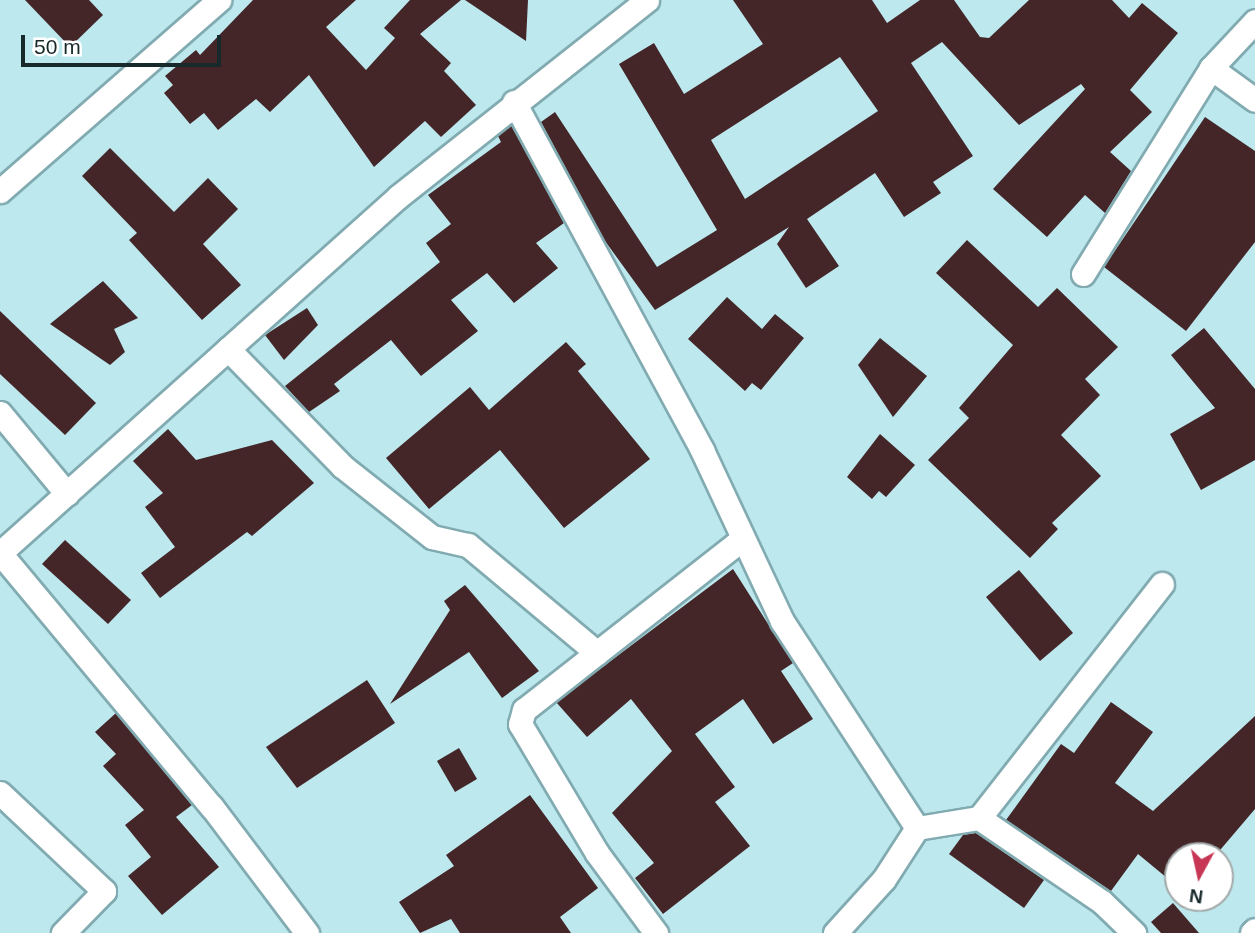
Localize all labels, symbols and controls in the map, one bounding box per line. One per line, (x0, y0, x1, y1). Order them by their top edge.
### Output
scale bar (24, 21, 224, 65)
text: 50 m (34, 35, 81, 58)
north arrow (1164, 842, 1234, 912)
text: N (1188, 885, 1205, 908)

